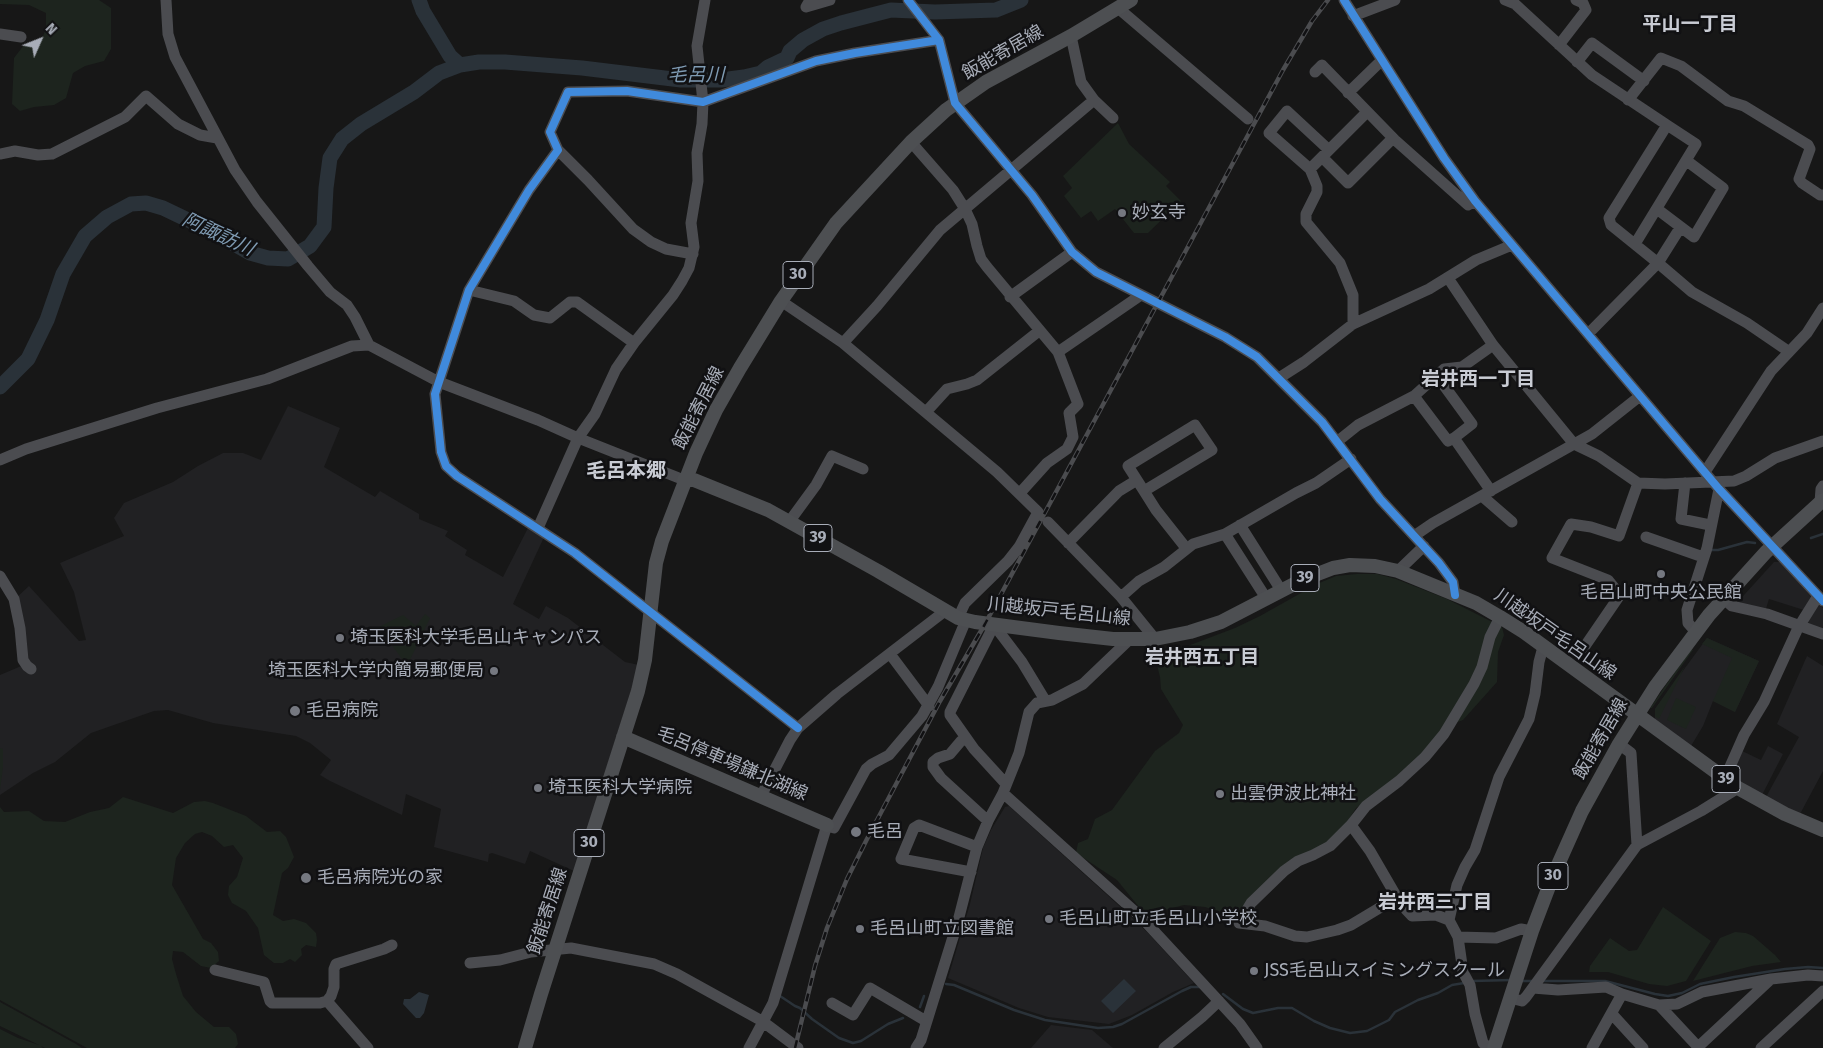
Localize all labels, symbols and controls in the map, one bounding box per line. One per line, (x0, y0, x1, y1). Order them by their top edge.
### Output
district label: 平山一丁目 (1643, 14, 1737, 36)
north arrow (15, 15, 65, 65)
text: N (42, 20, 60, 38)
street label: 飯能寄居線 (959, 21, 1047, 85)
water label: 毛呂川 (668, 65, 724, 87)
place label: 妙玄寺 (1132, 202, 1186, 224)
marker: 妙玄寺 (1116, 207, 1128, 219)
water label: 阿諏訪川 (179, 209, 257, 261)
road number: 30 (783, 262, 813, 288)
street label: 飯能寄居線 (669, 363, 729, 453)
district label: 岩井西一丁目 (1421, 369, 1535, 391)
district label: 毛呂本郷 (586, 459, 666, 483)
road number: 39 (804, 524, 832, 552)
road number: 39 (1291, 564, 1319, 592)
marker: 毛呂山町中央公民館 (1655, 568, 1667, 580)
place label: 毛呂山町中央公民館 (1580, 582, 1742, 604)
street label: 川越坂戸毛呂山線 (1490, 585, 1620, 685)
street label: 川越坂戸毛呂山線 (986, 594, 1132, 630)
place label: 埼玉医科大学毛呂山キャンパス (350, 627, 602, 649)
marker: 埼玉医科大学毛呂山キャンパス (334, 632, 346, 644)
district label: 岩井西五丁目 (1145, 647, 1259, 669)
place label: 埼玉医科大学内簡易郵便局 (268, 660, 484, 682)
marker: 埼玉医科大学内簡易郵便局 (488, 665, 500, 677)
street label: 飯能寄居線 (1569, 695, 1633, 783)
place label: 毛呂病院 (306, 700, 378, 722)
marker: 毛呂病院 (288, 704, 302, 718)
street label: 毛呂停車場鎌北湖線 (653, 722, 811, 806)
road number: 39 (1712, 766, 1740, 792)
place label: 埼玉医科大学病院 (548, 777, 692, 799)
marker: 埼玉医科大学病院 (532, 782, 544, 794)
place label: 出雲伊波比神社 (1230, 783, 1356, 805)
marker: 出雲伊波比神社 (1214, 788, 1226, 800)
place label: 毛呂 (867, 821, 903, 843)
marker: 毛呂 (849, 825, 863, 839)
road number: 30 (574, 830, 604, 856)
road number: 30 (1538, 862, 1568, 889)
street label: 飯能寄居線 (524, 865, 572, 957)
place label: 毛呂病院光の家 (317, 867, 443, 889)
marker: 毛呂病院光の家 (299, 871, 313, 885)
district label: 岩井西三丁目 (1378, 892, 1492, 914)
place label: 毛呂山町立毛呂山小学校 (1059, 908, 1257, 930)
marker: 毛呂山町立毛呂山小学校 (1043, 913, 1055, 925)
place label: 毛呂山町立図書館 (870, 918, 1014, 940)
marker: 毛呂山町立図書館 (854, 923, 866, 935)
place label: JSS毛呂山スイミングスクール (1264, 960, 1505, 982)
marker: JSS毛呂山スイミングスクール (1248, 965, 1260, 977)

